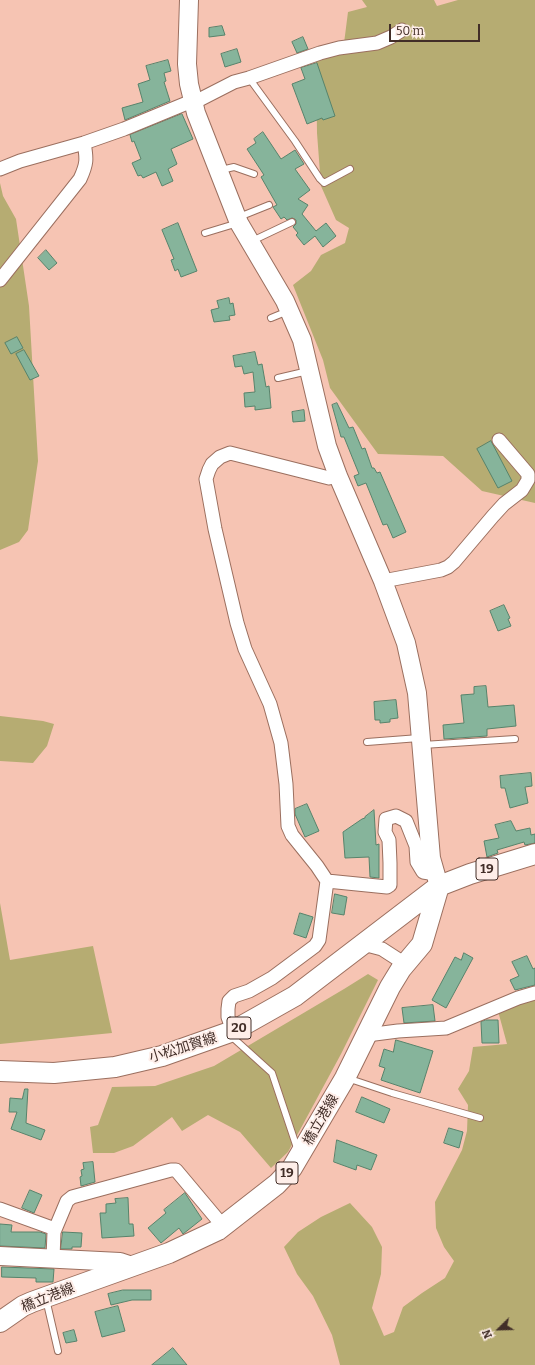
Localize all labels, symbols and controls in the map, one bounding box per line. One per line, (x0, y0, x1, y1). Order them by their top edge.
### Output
scale bar (391, 16, 482, 42)
text: 50 m (396, 24, 424, 38)
road number: 19 (476, 858, 498, 880)
road number: 20 (227, 1017, 251, 1039)
street label: 小松加賀線 (147, 1030, 219, 1066)
street label: 橋立港線 (300, 1092, 342, 1148)
road number: 19 (276, 1162, 298, 1184)
street label: 橋立港線 (19, 1280, 77, 1316)
north arrow (479, 1309, 519, 1349)
text: N (480, 1327, 495, 1340)

